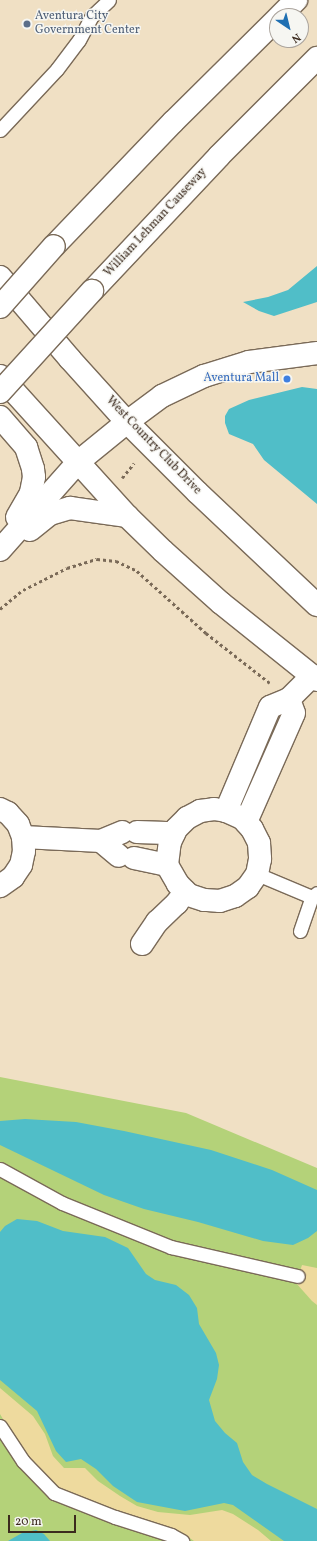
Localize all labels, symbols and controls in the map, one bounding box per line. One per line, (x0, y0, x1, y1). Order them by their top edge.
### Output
north arrow (269, 8, 309, 48)
place label: Aventura City Government Center (35, 10, 140, 38)
marker: Aventura City Government Center (22, 19, 32, 29)
text: N (288, 29, 303, 46)
street label: William Lehman Causeway (102, 166, 210, 280)
place label: Aventura Mall (203, 372, 279, 386)
marker: Aventura Mall (282, 374, 292, 384)
street label: West Country Club Drive (102, 394, 204, 498)
scale bar (10, 1507, 78, 1533)
text: 20 m (15, 1514, 42, 1530)

